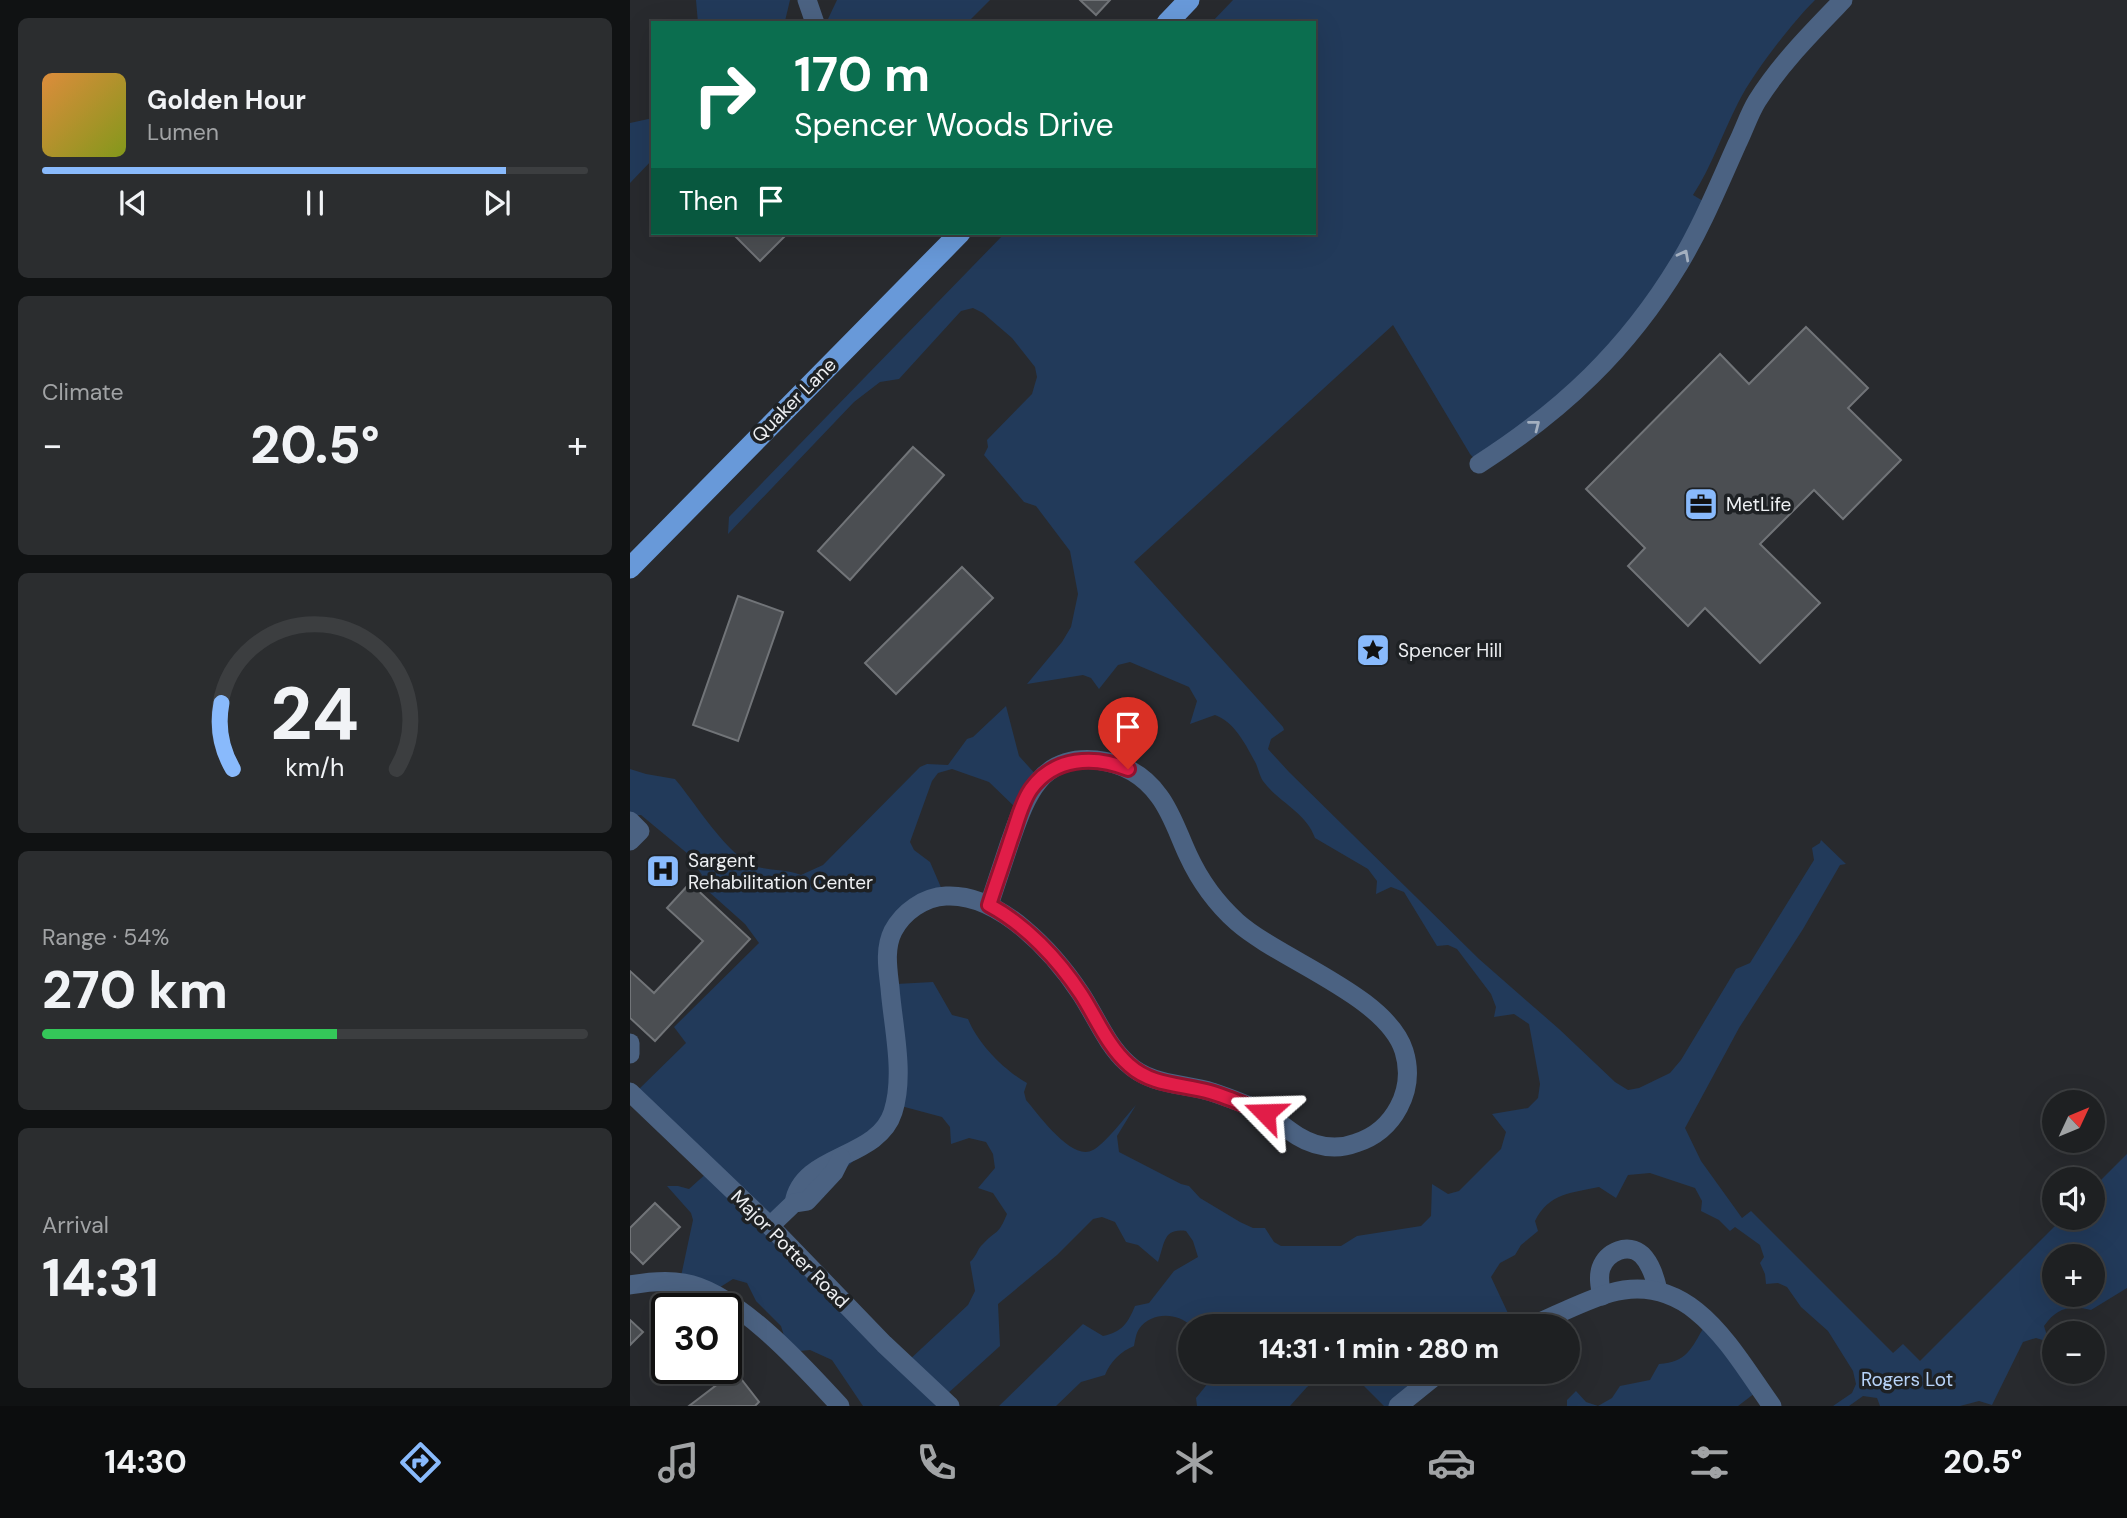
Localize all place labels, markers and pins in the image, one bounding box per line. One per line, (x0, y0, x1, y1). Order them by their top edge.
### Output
office icon: MetLife (1682, 485, 1720, 523)
place label: MetLife (1726, 492, 1791, 517)
place icon: Spencer Hill (1354, 631, 1392, 669)
place label: Spencer Hill (1398, 638, 1502, 663)
pin (1098, 697, 1158, 769)
place label: Sargent Rehabilitation Center (688, 848, 873, 895)
hospital icon: Sargent Rehabilitation Center (644, 852, 682, 890)

